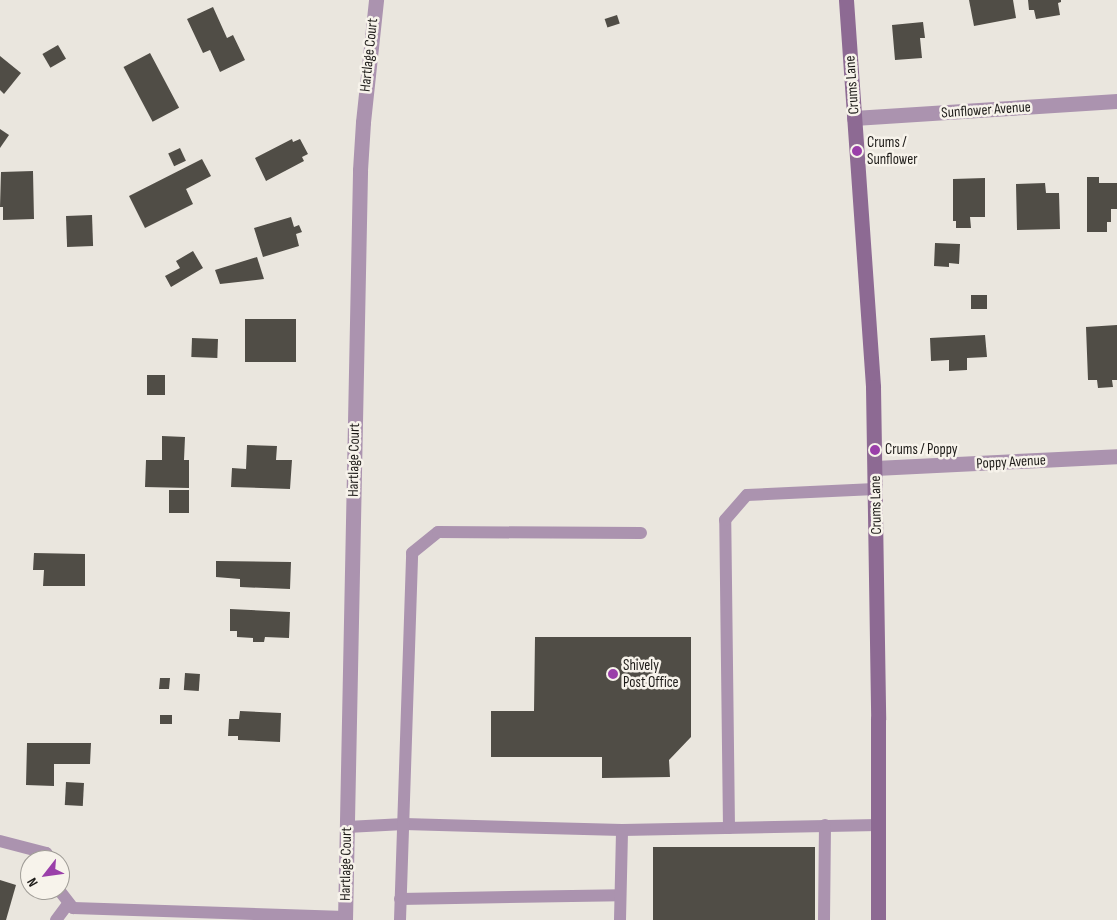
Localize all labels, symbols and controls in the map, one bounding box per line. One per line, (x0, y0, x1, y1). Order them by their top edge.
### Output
street label: Hartlage Court (356, 17, 382, 93)
street label: Crums Lane (841, 55, 863, 115)
street label: Sunflower Avenue (941, 98, 1031, 122)
place label: Crums / Sunflower (867, 133, 918, 168)
marker: Crums / Sunflower (851, 145, 863, 157)
street label: Hartlage Court (344, 423, 364, 497)
place label: Crums / Poppy (885, 441, 958, 459)
marker: Crums / Poppy (869, 444, 881, 456)
street label: Poppy Avenue (976, 451, 1046, 473)
street label: Crums Lane (866, 475, 886, 535)
place label: Shively Post Office (623, 656, 679, 691)
marker: Shively Post Office (607, 668, 619, 680)
street label: Hartlage Court (336, 827, 356, 901)
north arrow (20, 850, 70, 900)
text: N (23, 875, 42, 890)

